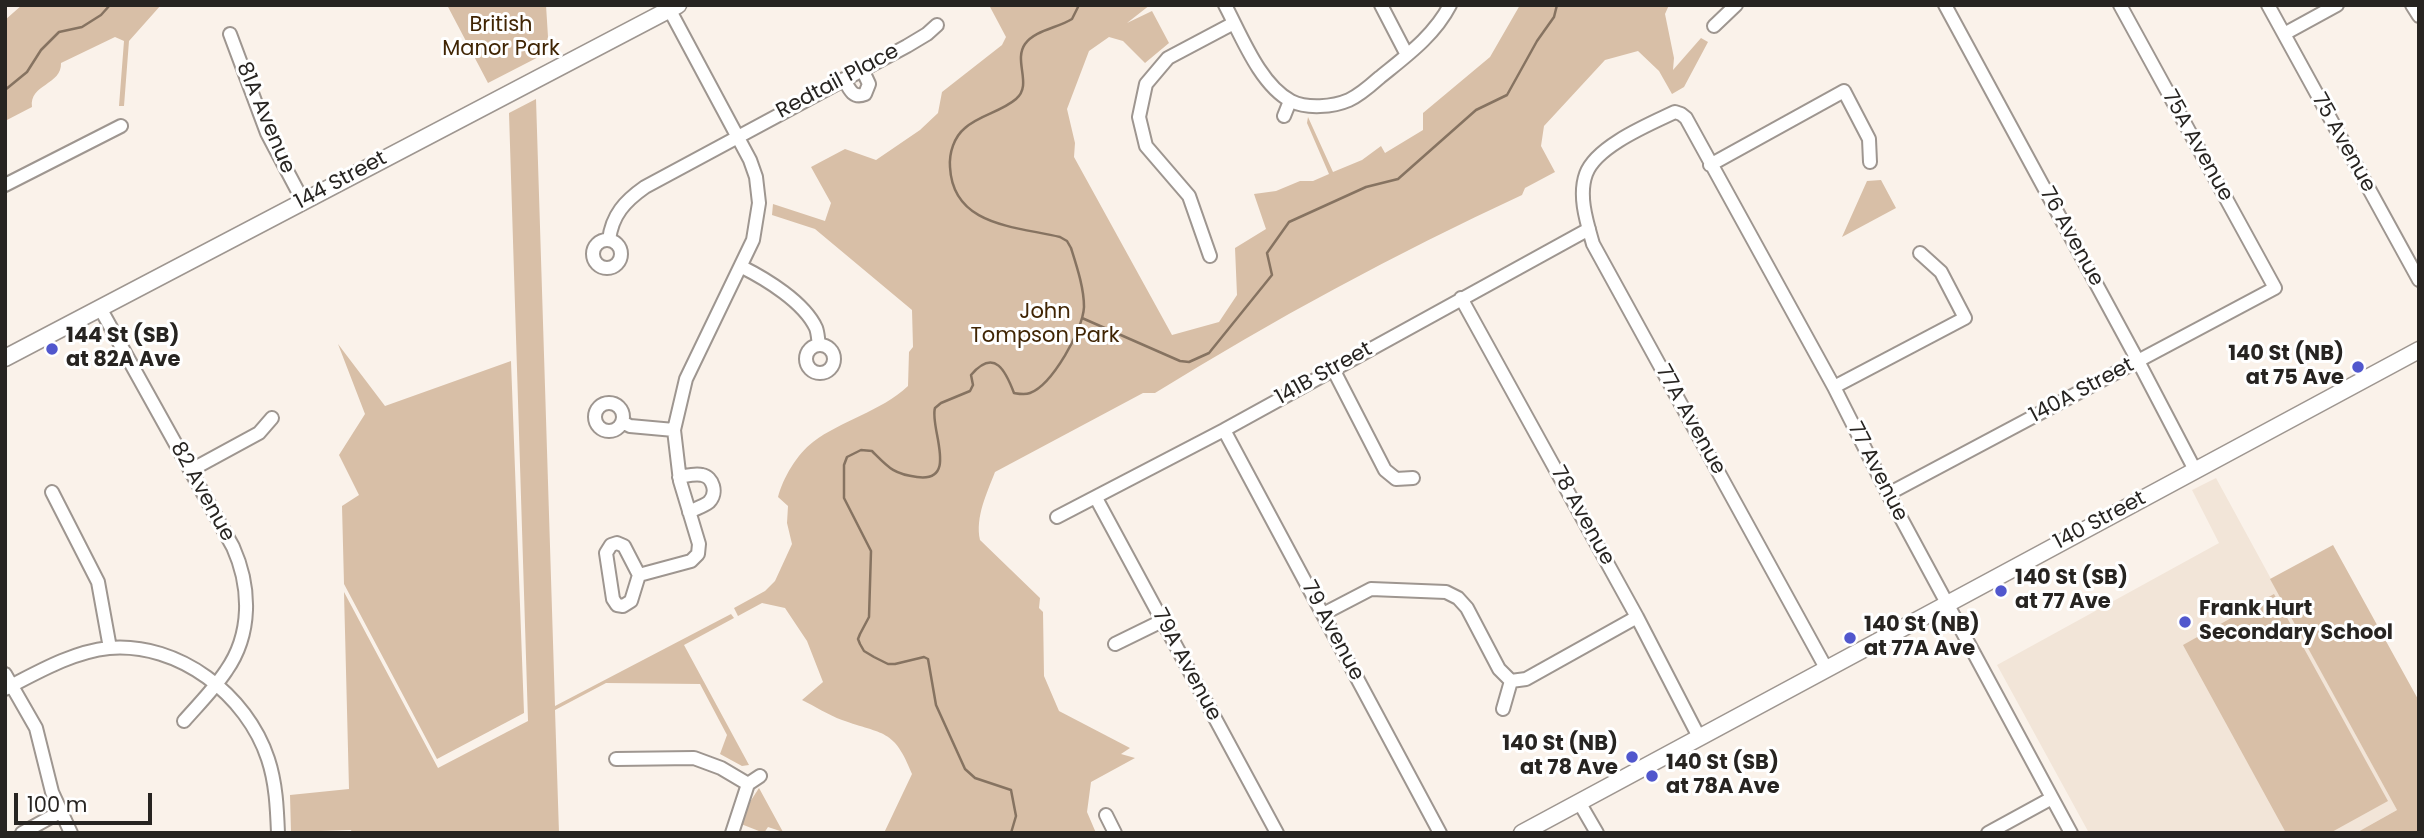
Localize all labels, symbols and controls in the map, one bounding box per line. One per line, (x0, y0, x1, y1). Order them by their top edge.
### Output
park label: British Manor Park (442, 13, 560, 63)
street label: Redtail Place (772, 39, 904, 125)
street label: 81A Avenue (230, 58, 300, 178)
street label: 75A Avenue (2156, 86, 2238, 206)
street label: 75 Avenue (2306, 89, 2380, 197)
street label: 144 Street (291, 146, 391, 216)
street label: 76 Avenue (2033, 183, 2109, 291)
park label: John Tompson Park (970, 300, 1120, 350)
place label: 144 St (SB) at 82A Ave (66, 324, 180, 374)
street label: 141B Street (1271, 337, 1377, 411)
marker: 144 St (SB) at 82A Ave (44, 341, 60, 357)
place label: 140 St (NB) at 75 Ave (2228, 342, 2344, 392)
street label: 140A Street (2026, 353, 2138, 429)
marker: 140 St (NB) at 75 Ave (2350, 359, 2366, 375)
street label: 77A Avenue (1650, 361, 1730, 479)
street label: 77 Avenue (1841, 418, 1913, 526)
street label: 82 Avenue (164, 438, 240, 546)
street label: 78 Avenue (1545, 462, 1619, 570)
street label: 140 Street (2050, 486, 2150, 556)
place label: 140 St (SB) at 77 Ave (2015, 566, 2128, 616)
street label: 79 Avenue (1295, 577, 1369, 685)
marker: 140 St (SB) at 77 Ave (1993, 583, 2009, 599)
place label: Frank Hurt Secondary School (2199, 597, 2393, 647)
street label: 79A Avenue (1146, 605, 1226, 725)
place label: 140 St (NB) at 77A Ave (1864, 613, 1980, 663)
marker: Frank Hurt Secondary School (2177, 614, 2193, 630)
marker: 140 St (NB) at 77A Ave (1842, 630, 1858, 646)
place label: 140 St (NB) at 78 Ave (1502, 732, 1618, 782)
marker: 140 St (NB) at 78 Ave (1624, 749, 1640, 765)
place label: 140 St (SB) at 78A Ave (1666, 751, 1780, 801)
marker: 140 St (SB) at 78A Ave (1644, 768, 1660, 784)
scale bar (18, 778, 156, 822)
text: 100 m (27, 790, 87, 819)

